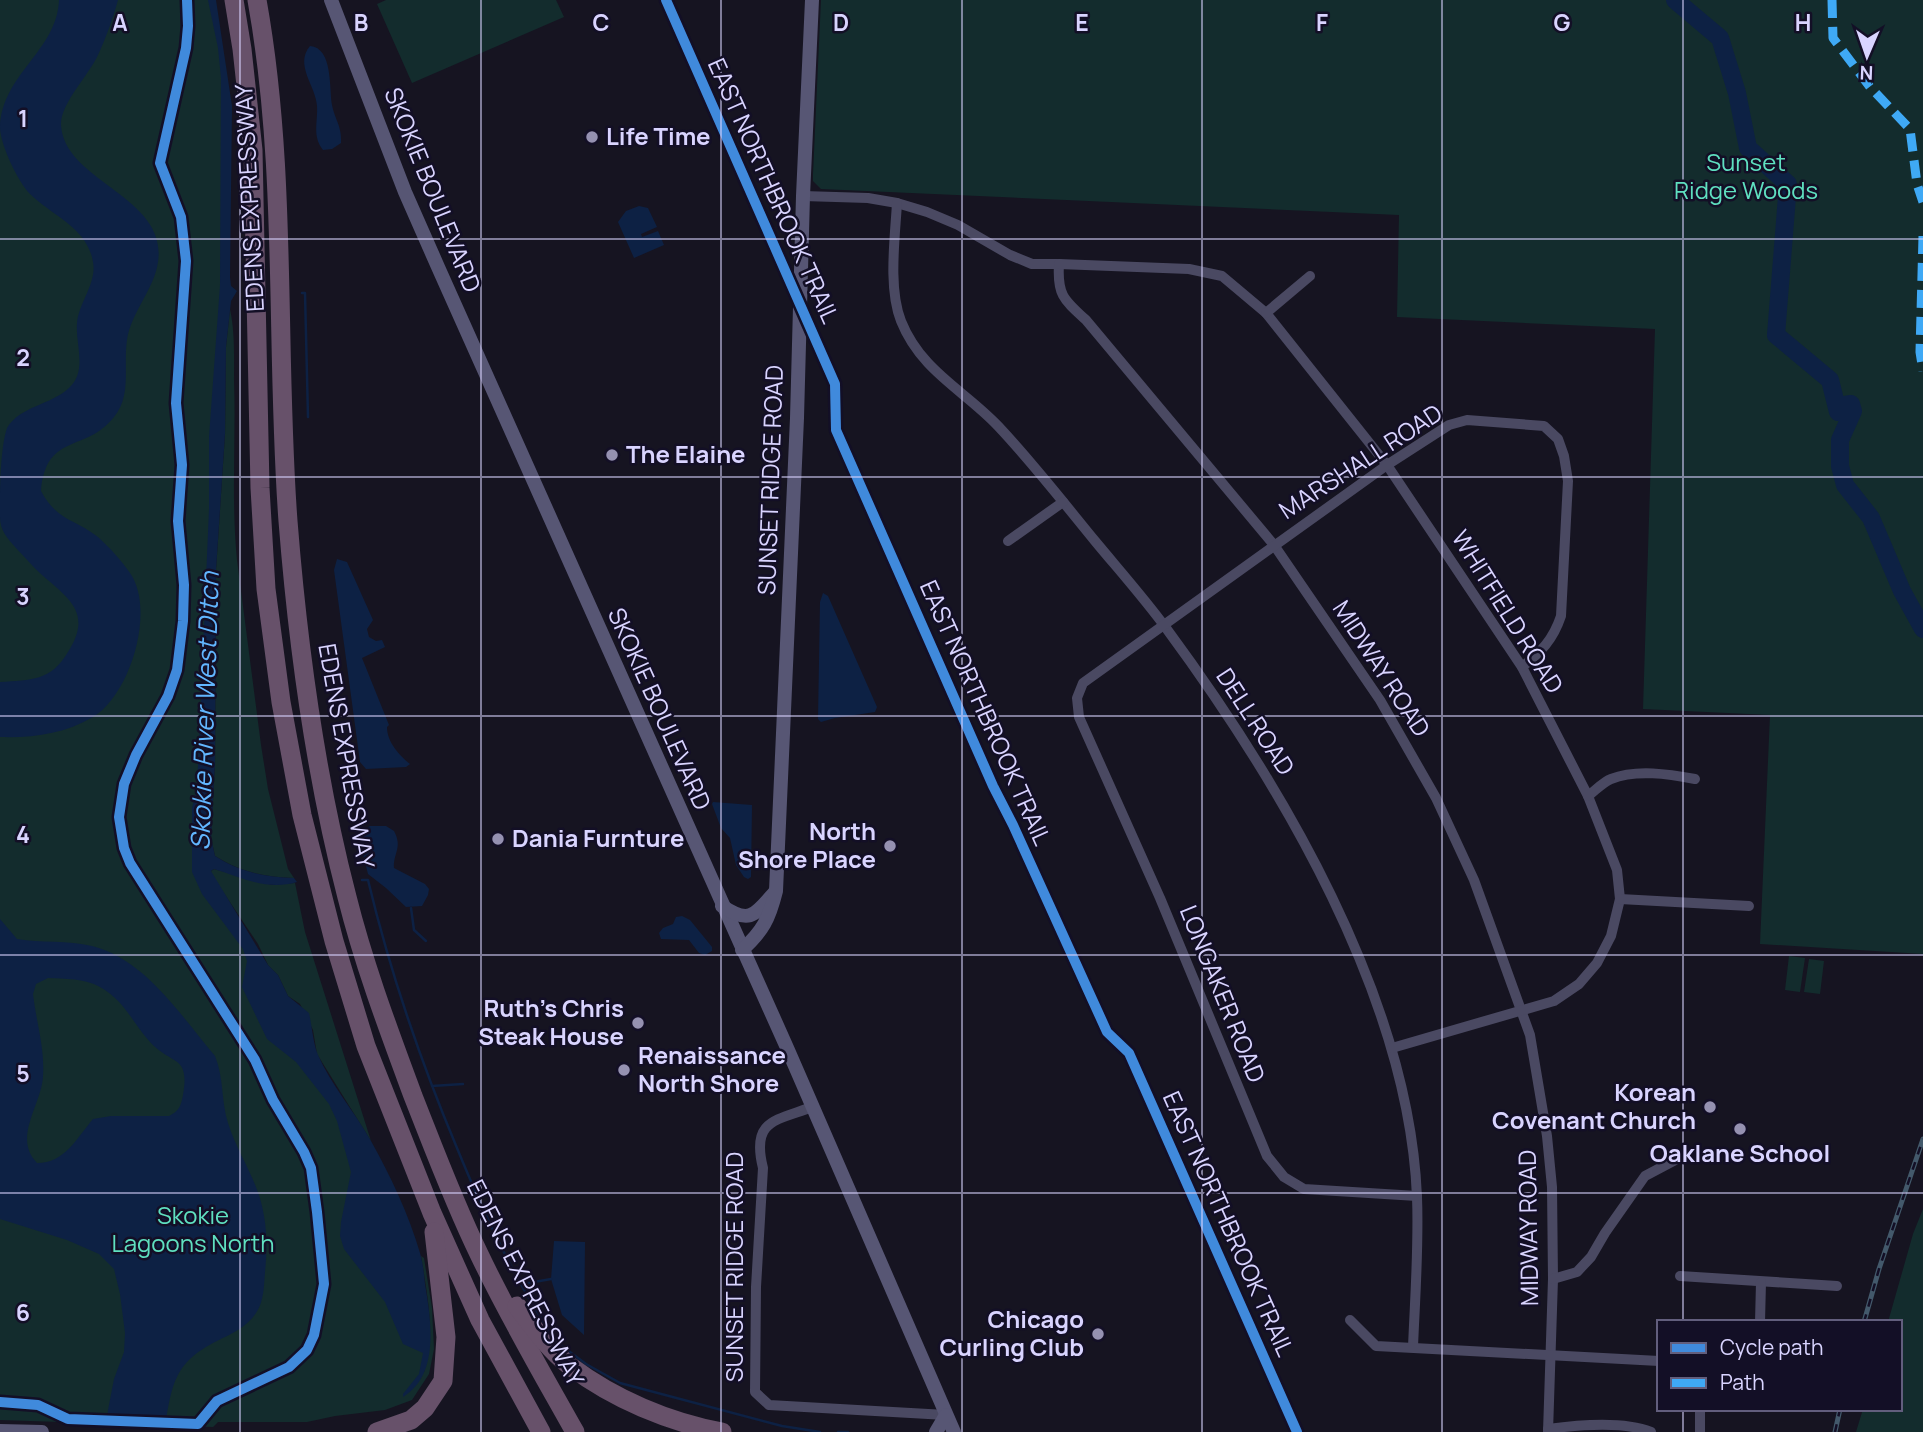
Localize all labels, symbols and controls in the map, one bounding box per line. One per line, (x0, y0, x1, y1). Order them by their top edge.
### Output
text: A (112, 6, 128, 38)
text: B (354, 6, 368, 38)
text: C (593, 6, 610, 38)
text: D (833, 6, 849, 38)
text: E (1075, 6, 1089, 38)
text: F (1316, 6, 1328, 38)
text: G (1554, 6, 1571, 38)
text: H (1795, 6, 1811, 38)
north arrow (1832, 21, 1902, 91)
street label: EAST NORTHBROOK TRAIL (701, 53, 848, 328)
text: N (1859, 60, 1874, 86)
street label: SKOKIE BOULEVARD (377, 82, 490, 297)
street label: EDENS EXPRESSWAY (226, 83, 271, 313)
text: 1 (18, 102, 28, 134)
place label: Life Time (606, 119, 711, 152)
marker: Life Time (584, 129, 600, 145)
park label: Sunset Ridge Woods (1674, 145, 1818, 206)
text: 2 (16, 341, 30, 373)
street label: SUNSET RIDGE ROAD (749, 364, 790, 596)
street label: MARSHALL ROAD (1272, 396, 1448, 526)
place label: The Elaine (626, 437, 745, 470)
marker: The Elaine (604, 447, 620, 463)
street label: WHITFIELD ROAD (1445, 523, 1572, 699)
water label: Skokie River West Ditch (181, 569, 227, 851)
street label: EAST NORTHBROOK TRAIL (913, 575, 1060, 850)
text: 3 (16, 580, 30, 612)
street label: MIDWAY ROAD (1326, 594, 1439, 743)
street label: SKOKIE BOULEVARD (601, 602, 720, 815)
street label: EDENS EXPRESSWAY (311, 641, 384, 871)
street label: DELL ROAD (1209, 661, 1303, 781)
place label: North Shore Place (738, 814, 876, 875)
text: 4 (16, 818, 30, 850)
place label: Dania Furnture (512, 821, 684, 854)
marker: Dania Furnture (490, 831, 506, 847)
marker: North Shore Place (882, 838, 898, 854)
street label: LONGAKER ROAD (1173, 900, 1274, 1087)
place label: Ruth's Chris Steak House (478, 991, 624, 1052)
marker: Ruth's Chris Steak House (630, 1015, 646, 1031)
place label: Renaissance North Shore (638, 1038, 786, 1099)
text: 5 (16, 1057, 30, 1089)
marker: Renaissance North Shore (616, 1062, 632, 1078)
place label: Korean Covenant Church (1492, 1075, 1696, 1136)
street label: EAST NORTHBROOK TRAIL (1156, 1086, 1303, 1361)
marker: Korean Covenant Church (1702, 1099, 1718, 1115)
marker: Oaklane School (1732, 1121, 1748, 1137)
place label: Oaklane School (1650, 1136, 1830, 1169)
street label: MIDWAY ROAD (1510, 1150, 1545, 1306)
street label: SUNSET RIDGE ROAD (717, 1152, 750, 1382)
street label: EDENS EXPRESSWAY (460, 1173, 593, 1392)
park label: Skokie Lagoons North (112, 1198, 275, 1259)
text: 6 (16, 1296, 30, 1328)
place label: Chicago Curling Club (939, 1302, 1084, 1363)
legend (1657, 1320, 1902, 1411)
marker: Chicago Curling Club (1090, 1326, 1106, 1342)
text: Cycle path (1720, 1333, 1823, 1361)
text: Path (1720, 1368, 1765, 1396)

